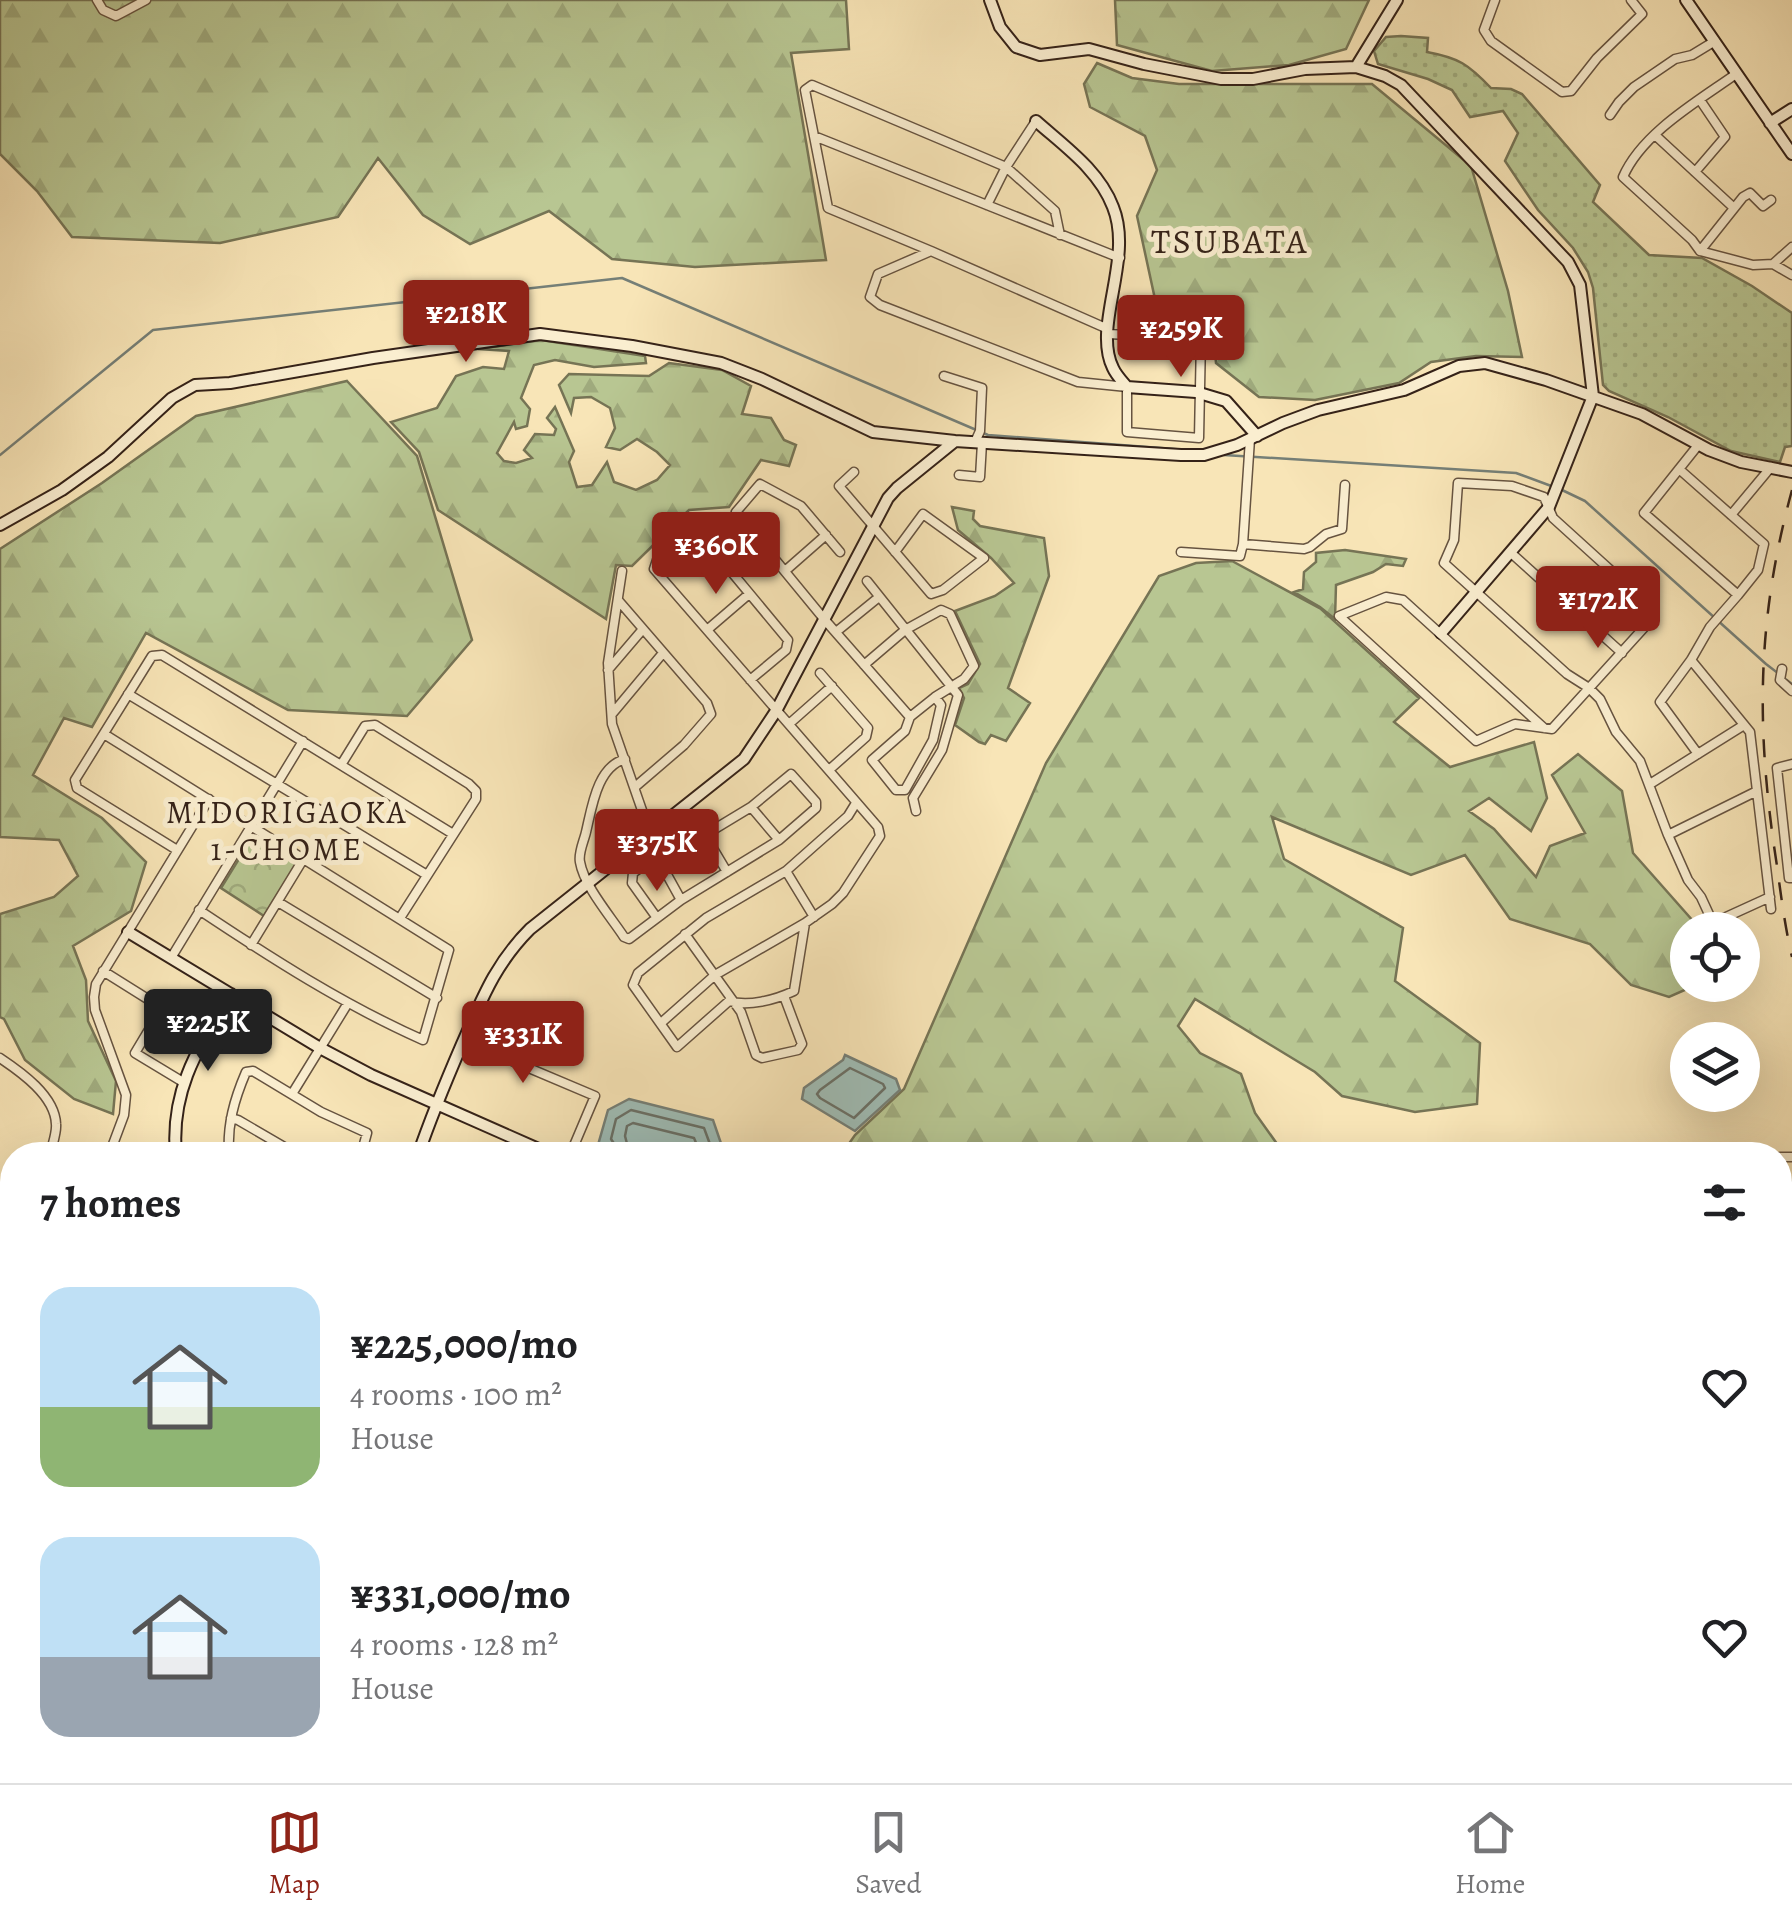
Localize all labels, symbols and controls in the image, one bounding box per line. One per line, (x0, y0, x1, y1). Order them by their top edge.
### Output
district label: TSUBATA (1151, 217, 1309, 265)
pin: ¥218K (396, 280, 536, 365)
text: ¥218K (425, 290, 507, 334)
pin: ¥259K (1111, 295, 1251, 380)
text: ¥259K (1139, 305, 1223, 349)
pin: ¥360K (646, 512, 786, 597)
text: ¥360K (674, 522, 758, 566)
pin: ¥172K (1528, 566, 1668, 651)
text: ¥172K (1558, 576, 1638, 620)
district label: MIDORIGAOKA 1-CHOME (166, 790, 408, 871)
pin: ¥375K (587, 809, 727, 894)
text: ¥375K (617, 819, 697, 863)
map controls (1670, 912, 1760, 1112)
button: locate (1670, 912, 1760, 1002)
pin: ¥225K (138, 989, 278, 1074)
text: ¥225K (166, 999, 250, 1043)
pin: ¥331K (453, 1001, 593, 1086)
text: ¥331K (484, 1011, 562, 1055)
button: layers (1670, 1022, 1760, 1112)
text: 7 homes (40, 1174, 181, 1231)
icon: filters (1697, 1175, 1752, 1230)
text: ¥225,000/mo (350, 1315, 578, 1372)
icon: home (120, 1327, 240, 1447)
icon: heart (1697, 1360, 1752, 1415)
text: 4 rooms · 100 m² (350, 1372, 562, 1416)
text: House (350, 1416, 434, 1460)
text: ¥331,000/mo (350, 1565, 571, 1622)
icon: home (120, 1577, 240, 1697)
icon: heart (1697, 1610, 1752, 1665)
text: 4 rooms · 128 m² (350, 1622, 558, 1666)
text: House (350, 1666, 434, 1710)
tab: Map (267, 1805, 322, 1903)
tab: Saved (855, 1805, 922, 1903)
tab: Home (1455, 1805, 1525, 1903)

